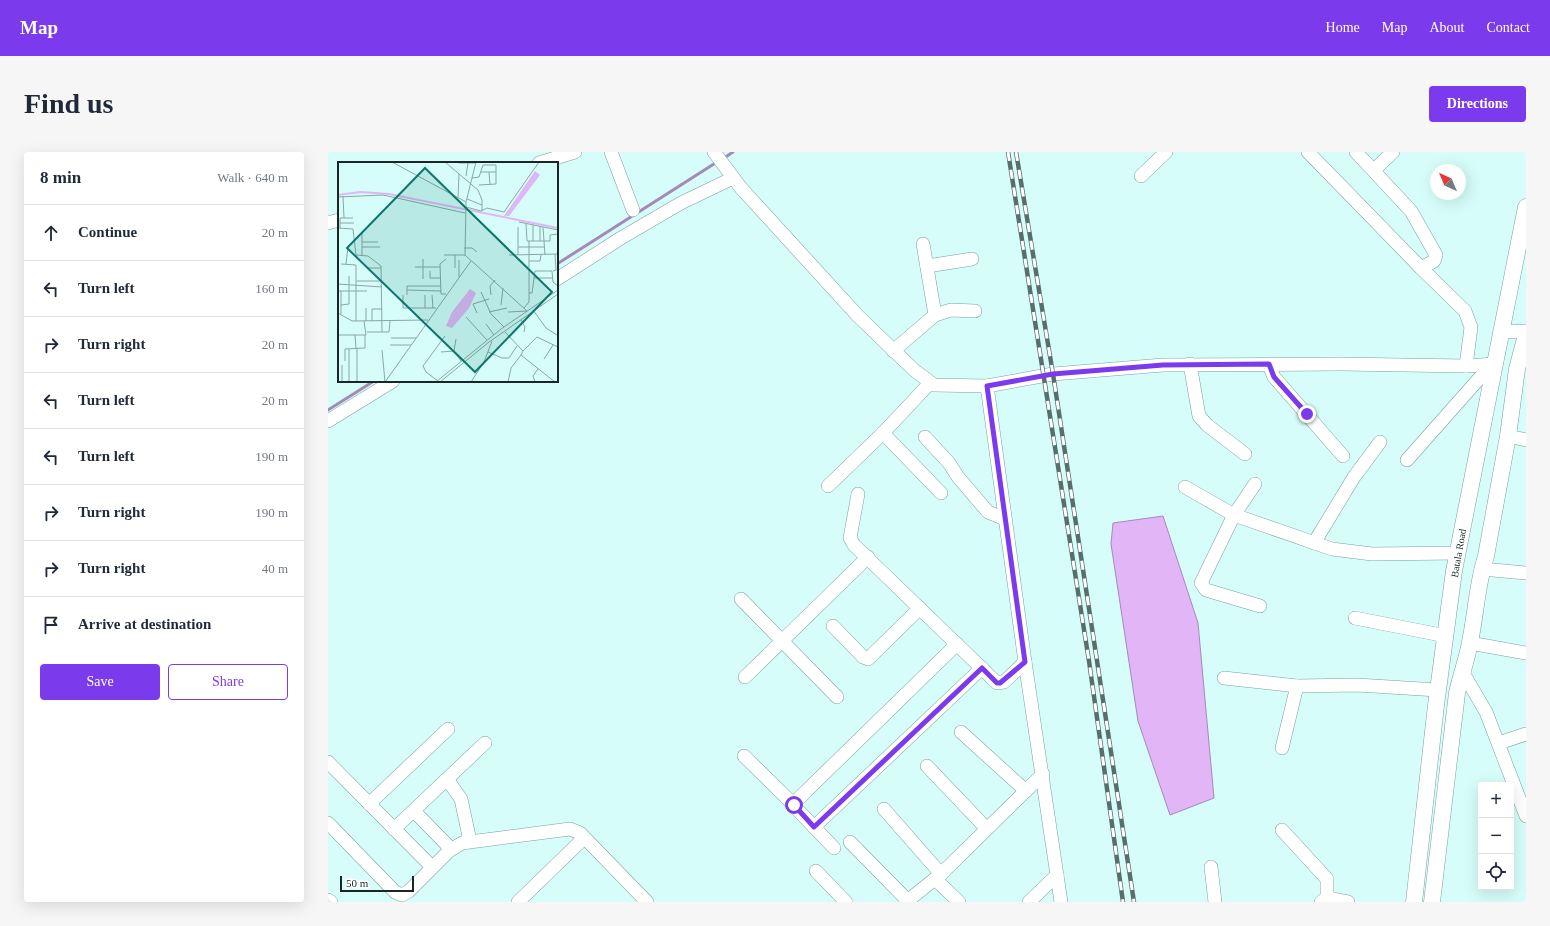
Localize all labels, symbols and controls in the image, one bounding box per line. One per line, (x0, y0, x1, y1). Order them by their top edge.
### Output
text: Map (20, 17, 58, 38)
text: Home (1326, 20, 1360, 35)
text: Map (1382, 20, 1407, 35)
text: About (1429, 20, 1464, 35)
text: Contact (1486, 20, 1530, 35)
button: Directions (1429, 86, 1526, 122)
text: Find us (24, 88, 114, 119)
inset map (338, 162, 558, 382)
north arrow (1430, 164, 1466, 200)
text: 8 min (40, 168, 81, 187)
text: Walk · 640 m (217, 170, 288, 185)
icon: ahead (40, 222, 62, 244)
text: Continue (78, 224, 137, 240)
text: 20 m (262, 225, 288, 240)
icon: left (40, 278, 62, 300)
text: Turn left (78, 280, 135, 296)
text: 160 m (255, 281, 288, 296)
icon: right (40, 334, 62, 356)
text: Turn right (78, 336, 145, 352)
text: 20 m (262, 337, 288, 352)
icon: left (40, 390, 62, 412)
text: Turn left (78, 392, 135, 408)
text: 20 m (262, 393, 288, 408)
route end (1298, 405, 1316, 423)
icon: left (40, 446, 62, 468)
text: Turn left (78, 448, 135, 464)
text: 190 m (255, 449, 288, 464)
icon: right (40, 502, 62, 524)
text: Turn right (78, 504, 145, 520)
text: 190 m (255, 505, 288, 520)
street label: Batala Road (1449, 528, 1468, 578)
icon: right (40, 558, 62, 580)
text: Turn right (78, 560, 145, 576)
text: 40 m (262, 561, 288, 576)
icon: arrive (40, 614, 62, 636)
text: Arrive at destination (78, 616, 211, 632)
button: Save (40, 664, 160, 700)
button: Share (168, 664, 288, 700)
map controls (1478, 782, 1514, 890)
button: + (1478, 782, 1514, 818)
route start (785, 796, 803, 814)
button: − (1478, 818, 1514, 854)
button: locate (1478, 854, 1514, 890)
scale bar (340, 874, 414, 893)
text: 50 m (346, 877, 368, 889)

